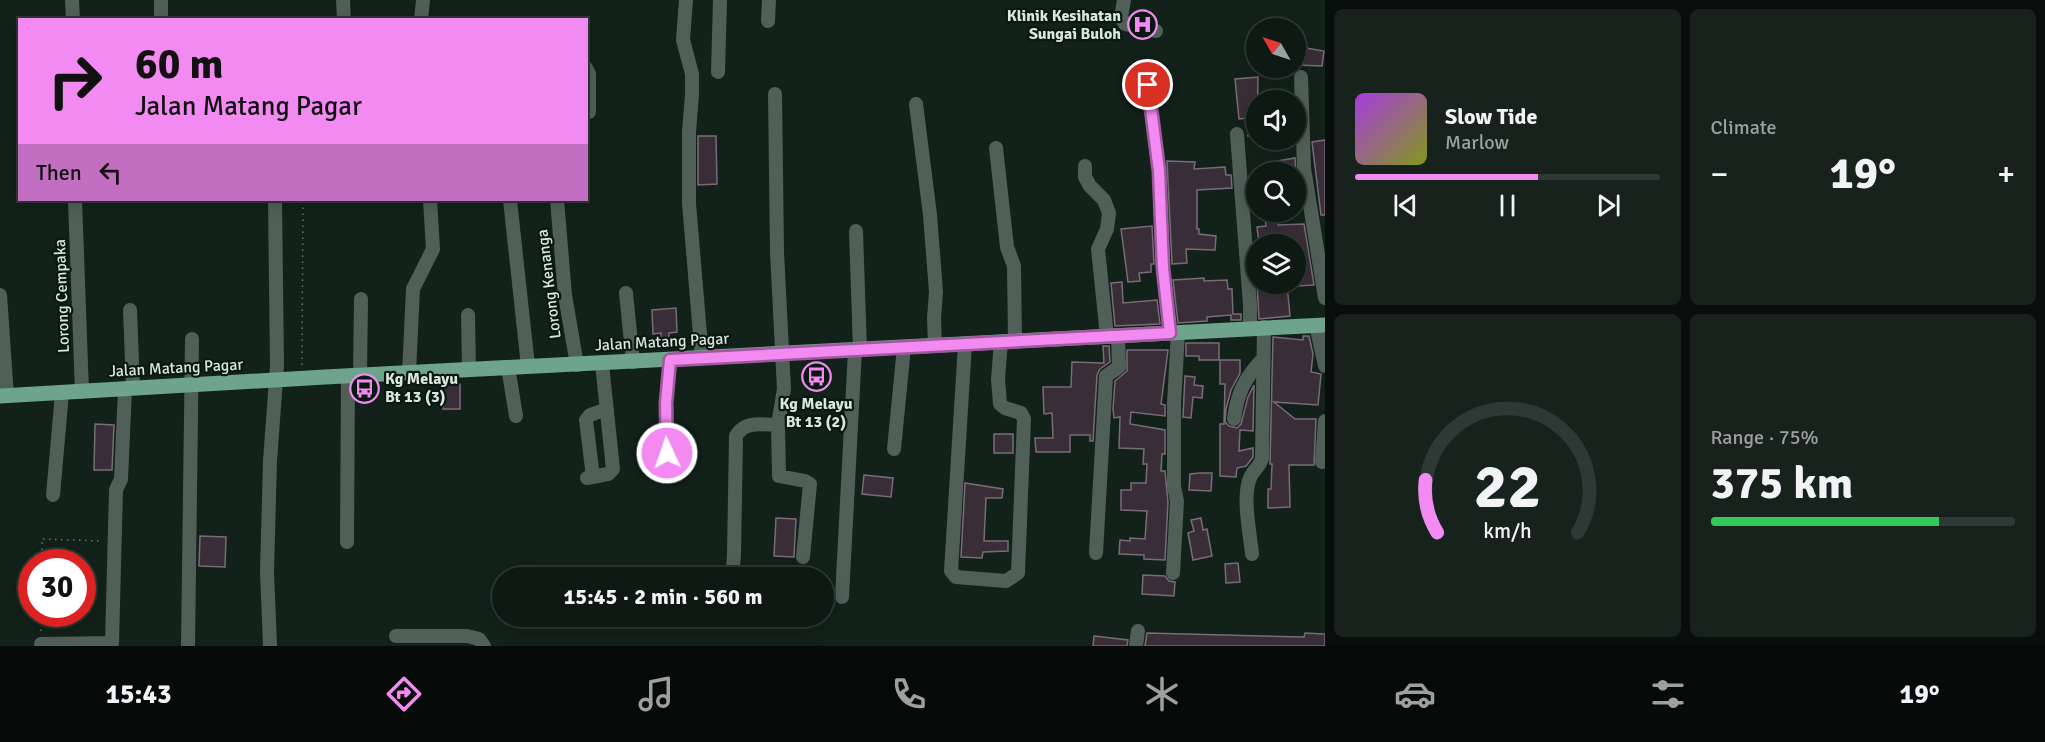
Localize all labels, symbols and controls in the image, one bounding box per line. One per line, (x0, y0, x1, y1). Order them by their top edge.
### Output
place label: Klinik Kesihatan Sungai Buloh (1007, 6, 1121, 44)
hospital icon: Klinik Kesihatan Sungai Buloh (1126, 9, 1158, 41)
north arrow (1246, 18, 1306, 78)
map controls (1246, 18, 1306, 294)
text: 60 m (135, 39, 224, 90)
icon: right (36, 42, 114, 120)
pin (1122, 59, 1173, 110)
icon: arrive (1131, 68, 1164, 101)
text: Jalan Matang Pagar (135, 90, 362, 123)
button: sound (1246, 90, 1306, 150)
text: Slow Tide (1445, 103, 1537, 130)
text: Climate (1711, 115, 1776, 140)
text: Marlow (1445, 130, 1509, 155)
text: 19° (1829, 146, 1896, 201)
text: − (1711, 154, 1728, 195)
text: + (1997, 154, 2015, 195)
icon: left (94, 156, 127, 189)
text: Then (36, 159, 82, 186)
button: search (1246, 162, 1306, 222)
icon: previous (1389, 189, 1422, 222)
icon: pause (1491, 189, 1524, 222)
icon: next (1592, 189, 1625, 222)
street label: Lorong Kenanga (532, 228, 566, 340)
button: layers (1246, 234, 1306, 294)
street label: Lorong Cempaka (50, 239, 74, 353)
street label: Jalan Matang Pagar (594, 328, 730, 356)
street label: Jalan Matang Pagar (108, 354, 244, 382)
bus stop icon: Kg Melayu Bt 13 (2) (800, 360, 832, 392)
place label: Kg Melayu Bt 13 (3) (385, 369, 458, 407)
bus stop icon: Kg Melayu Bt 13 (3) (348, 372, 380, 404)
place label: Kg Melayu Bt 13 (2) (780, 394, 853, 432)
position arrow (635, 421, 699, 485)
text: Range · 75% (1711, 425, 1819, 450)
text: 22 (1474, 448, 1541, 525)
text: 375 km (1711, 456, 1853, 511)
text: km/h (1483, 518, 1532, 544)
speed limit sign: 30 (18, 549, 96, 627)
text: 15:45 · 2 min · 560 m (563, 583, 763, 610)
icon: directions (383, 673, 425, 715)
icon: music (635, 673, 677, 715)
icon: phone (888, 673, 930, 715)
icon: climate (1141, 673, 1183, 715)
icon: car (1394, 673, 1436, 715)
icon: filters (1647, 673, 1689, 715)
text: 15:43 (105, 678, 172, 711)
text: 19° (1900, 678, 1940, 711)

